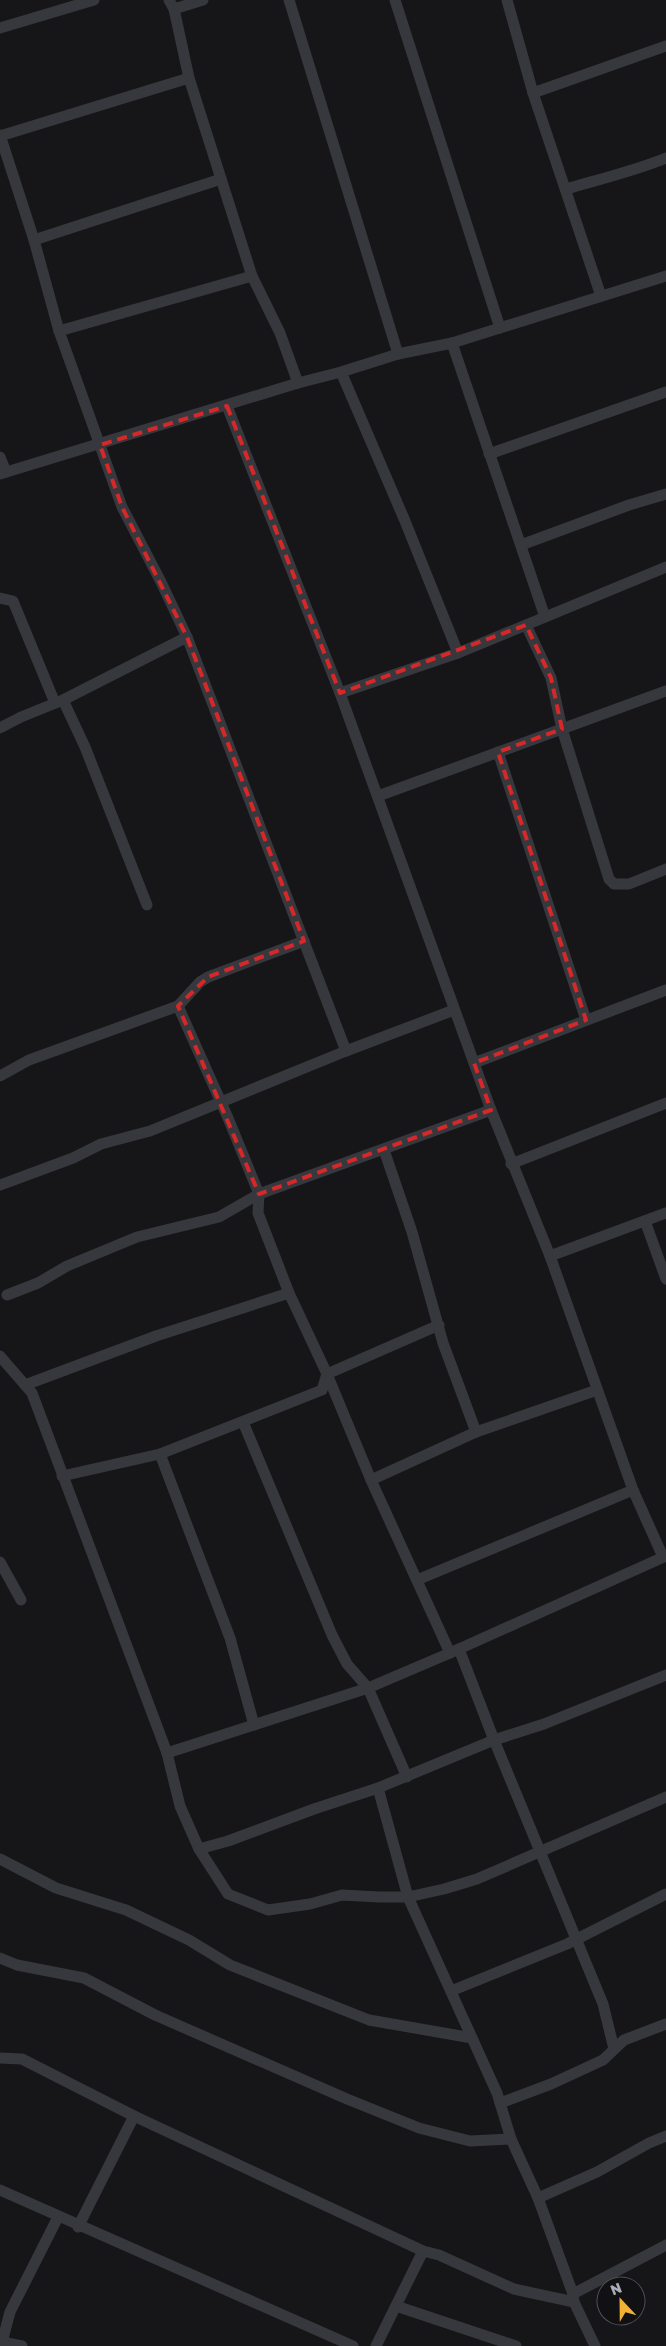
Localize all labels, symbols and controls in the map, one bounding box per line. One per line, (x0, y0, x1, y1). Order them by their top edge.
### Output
north arrow (596, 2276, 646, 2326)
text: N (608, 2279, 624, 2298)

